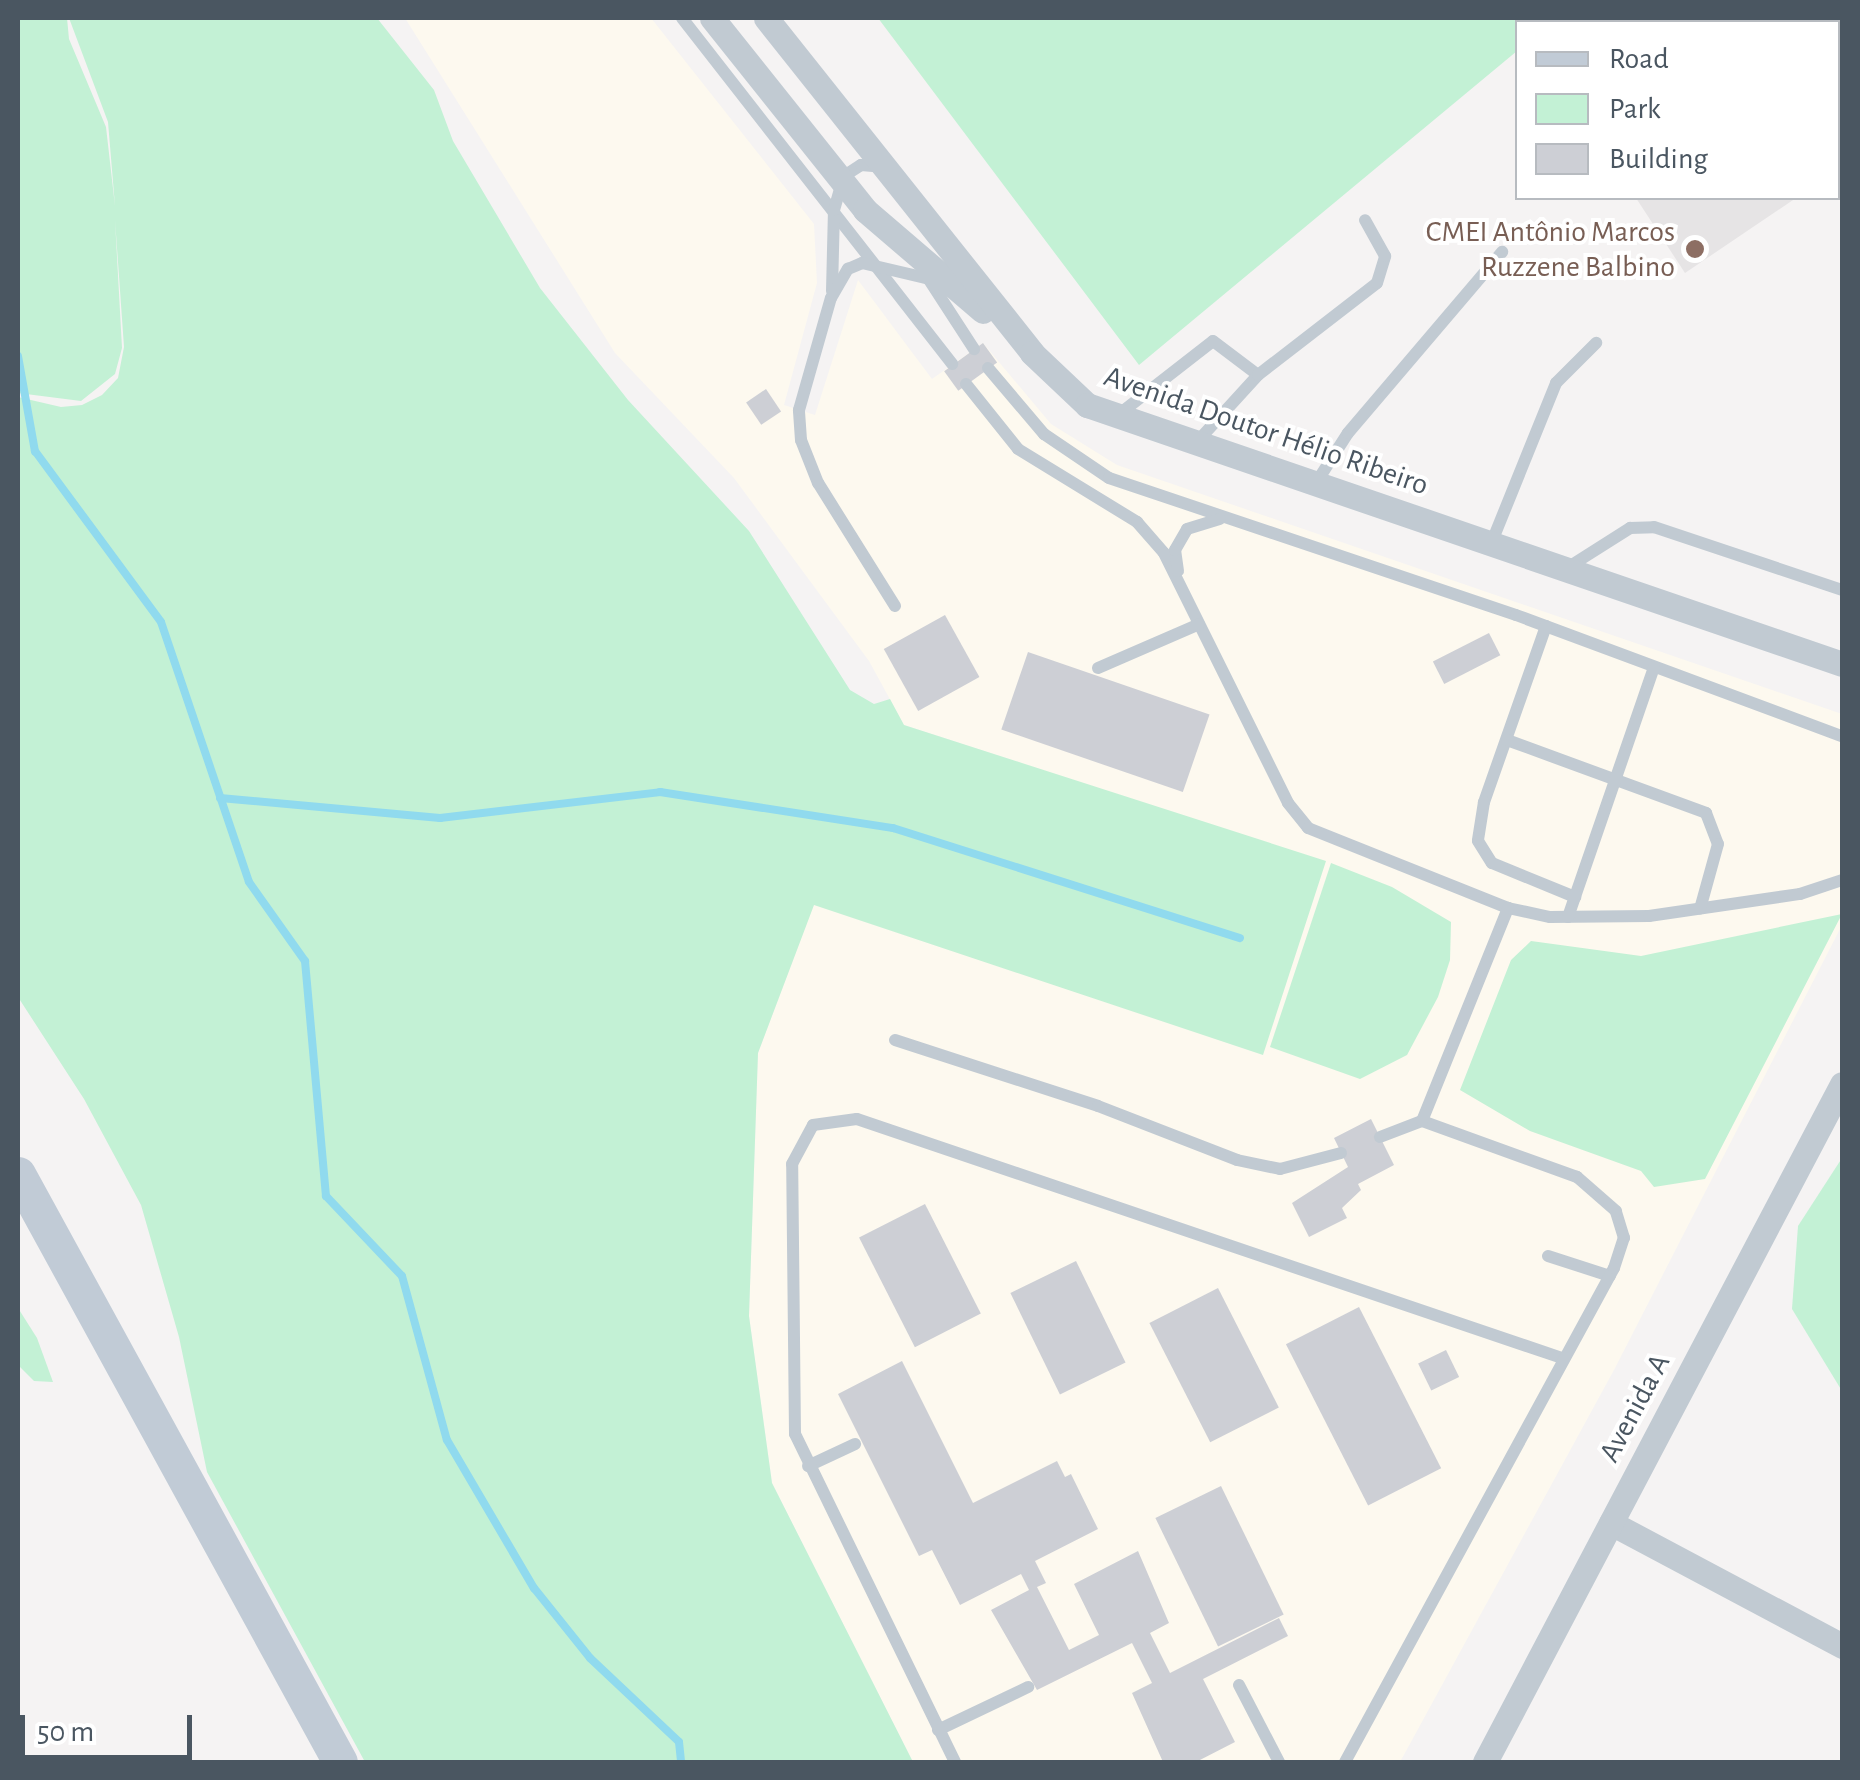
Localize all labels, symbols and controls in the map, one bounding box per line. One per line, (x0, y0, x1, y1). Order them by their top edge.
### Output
legend (1515, 20, 1840, 200)
text: Road (1609, 44, 1669, 74)
text: Park (1609, 94, 1661, 124)
text: Building (1609, 144, 1708, 174)
place label: CMEI Antônio Marcos Ruzzene Balbino (1426, 214, 1675, 284)
marker: CMEI Antônio Marcos Ruzzene Balbino (1684, 238, 1706, 260)
street label: Avenida Doutor Hélio Ribeiro (1099, 359, 1433, 503)
street label: Avenida A (1592, 1348, 1678, 1468)
scale bar (25, 1695, 198, 1757)
text: 50 m (37, 1717, 94, 1747)

